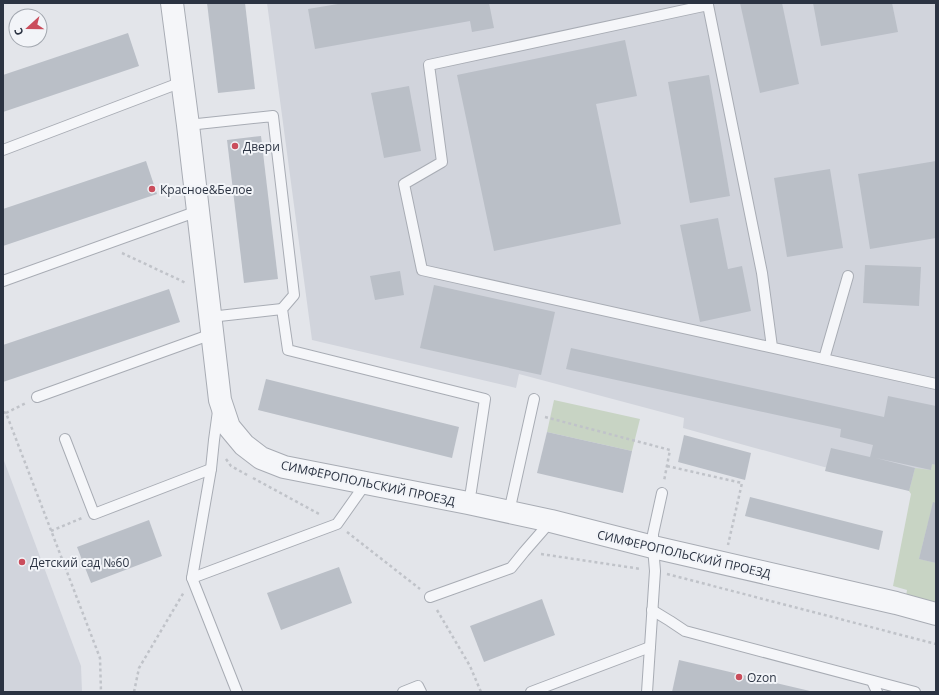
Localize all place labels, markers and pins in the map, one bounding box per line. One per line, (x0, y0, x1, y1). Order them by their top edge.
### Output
place label: Двери (243, 138, 280, 155)
marker: Двери (230, 141, 240, 151)
place label: Красное&Белое (160, 181, 253, 198)
marker: Красное&Белое (147, 184, 157, 194)
place label: Детский сад №60 (30, 554, 129, 571)
marker: Детский сад №60 (17, 557, 27, 567)
place label: Ozon (747, 669, 777, 686)
marker: Ozon (734, 672, 744, 682)

